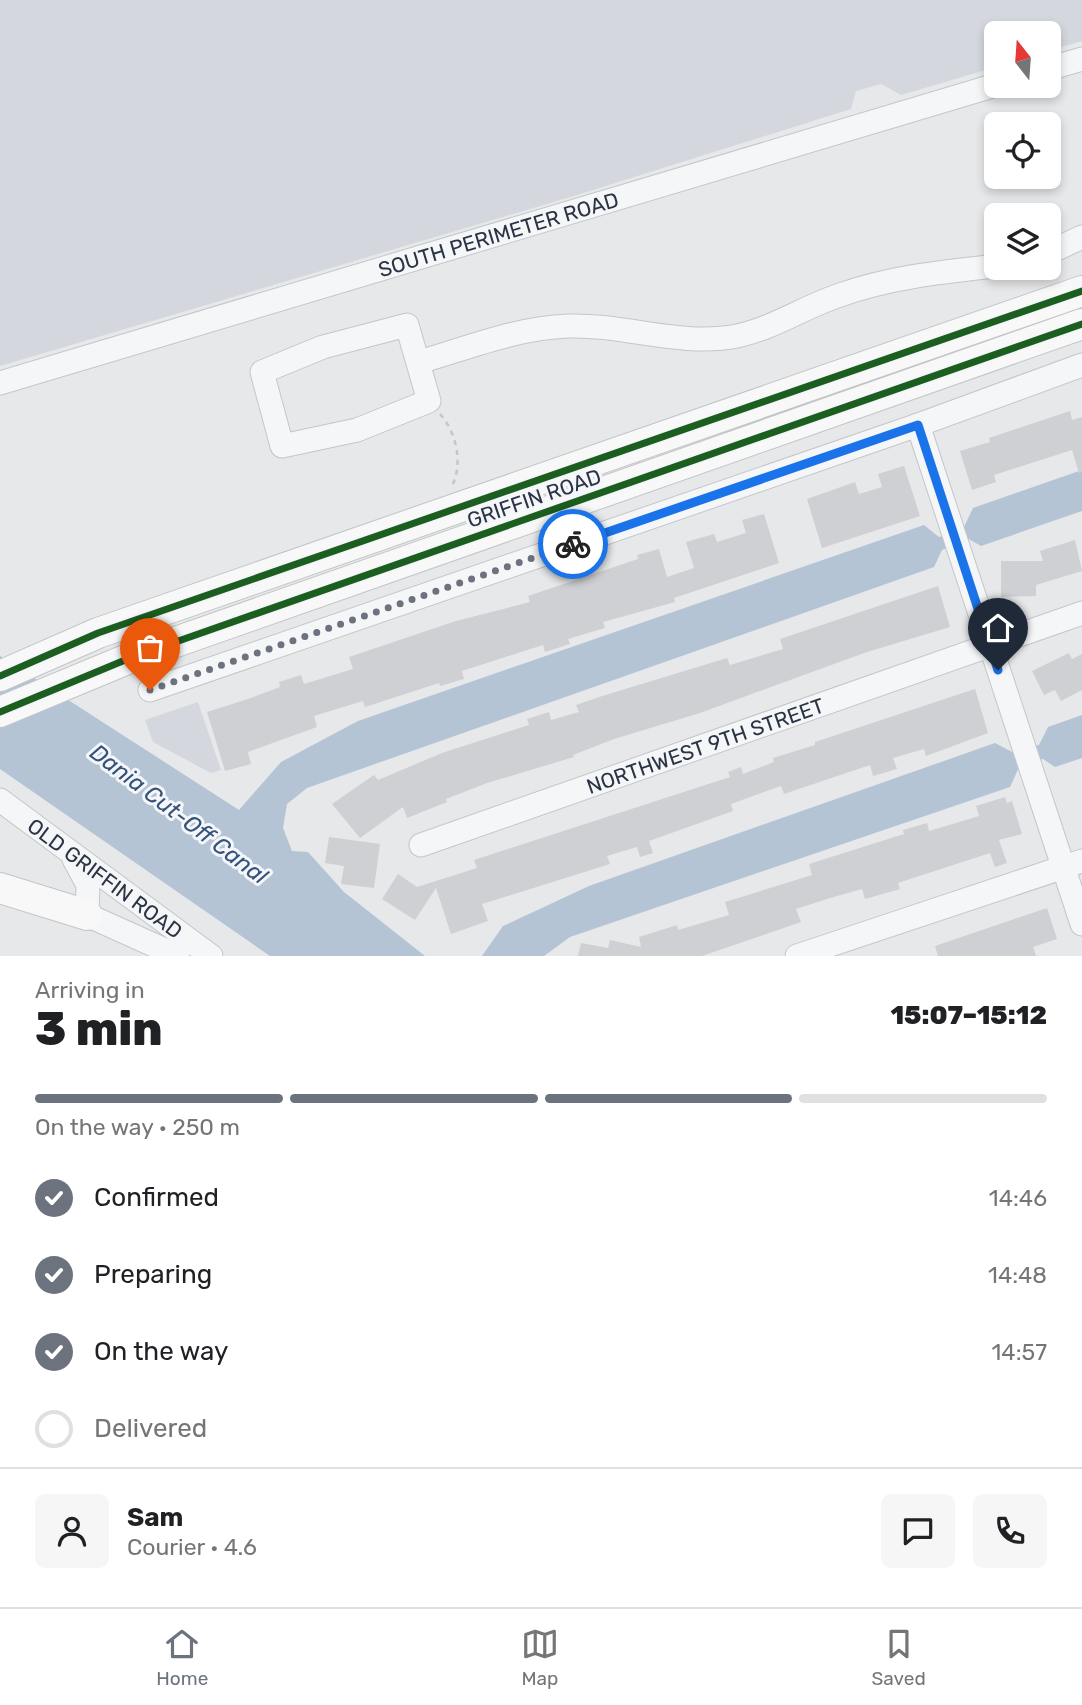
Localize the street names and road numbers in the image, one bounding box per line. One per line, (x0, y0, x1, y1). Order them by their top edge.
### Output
street label: SOUTH PERIMETER ROAD (375, 186, 621, 282)
street label: GRIFFIN ROAD (464, 463, 604, 533)
street label: NORTHWEST 9TH STREET (583, 692, 827, 799)
street label: OLD GRIFFIN ROAD (23, 813, 187, 943)

